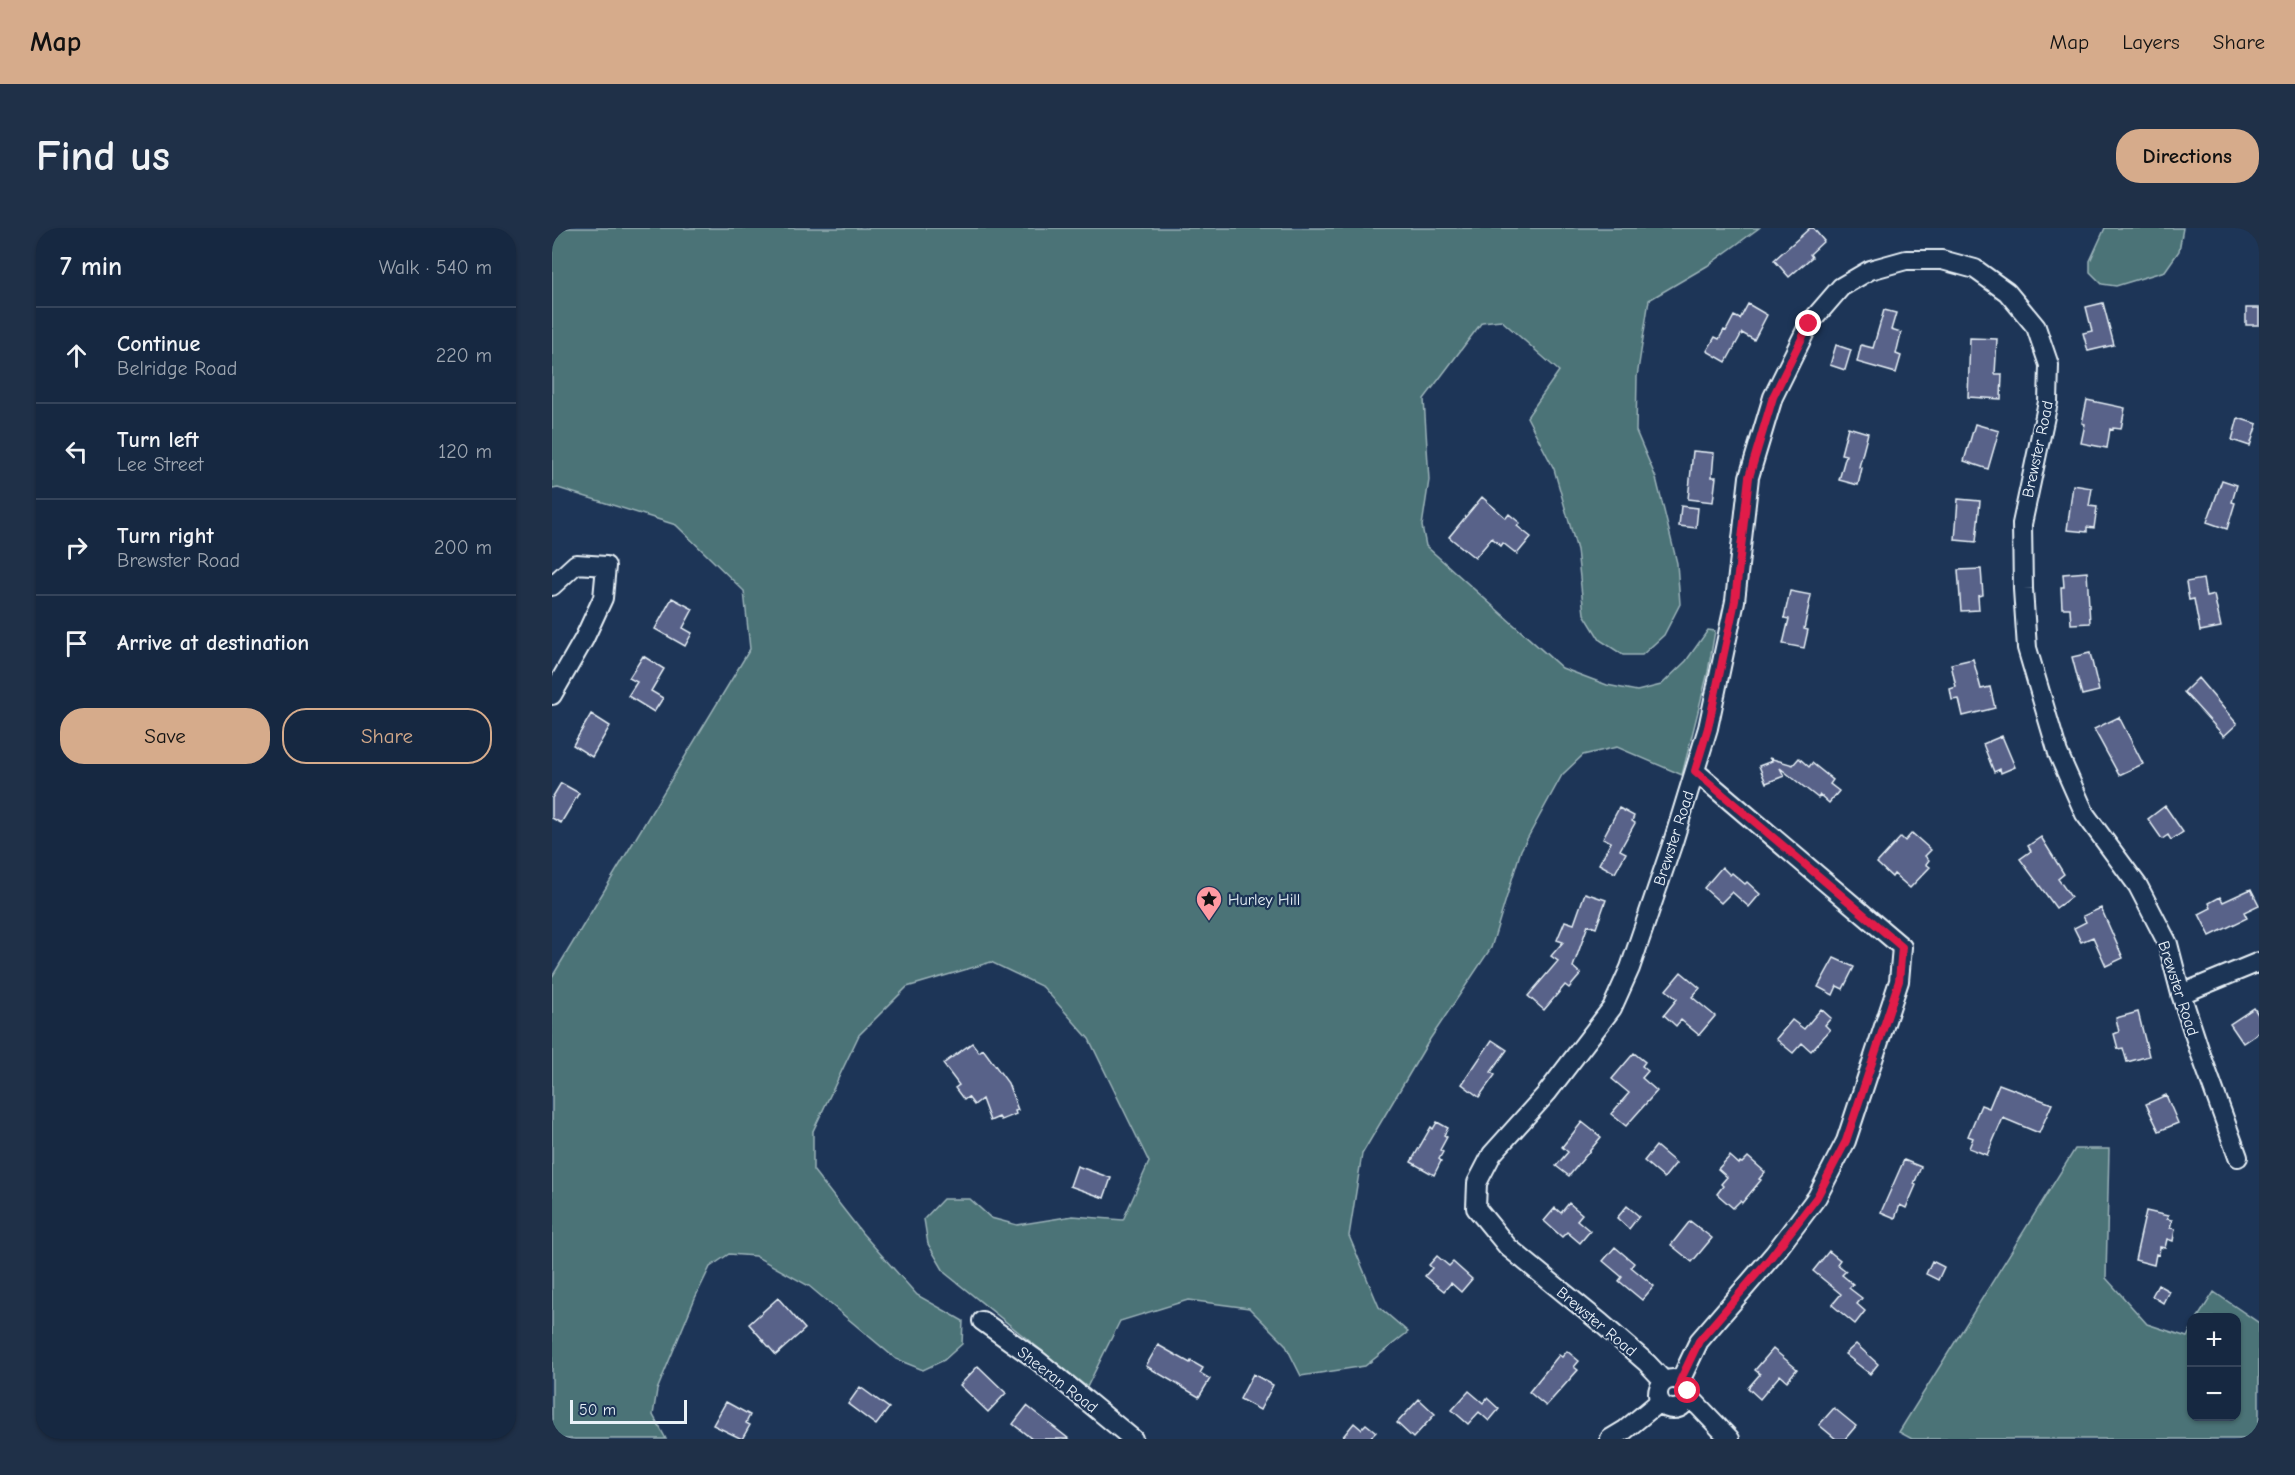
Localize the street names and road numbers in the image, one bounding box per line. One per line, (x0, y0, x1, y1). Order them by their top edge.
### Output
street label: Brewster Road (2019, 399, 2057, 499)
street label: Brewster Road (1650, 789, 1698, 888)
street label: Brewster Road (2154, 939, 2202, 1038)
street label: Brewster Road (1553, 1283, 1640, 1360)
street label: Sheeran Road (1014, 1343, 1101, 1417)

